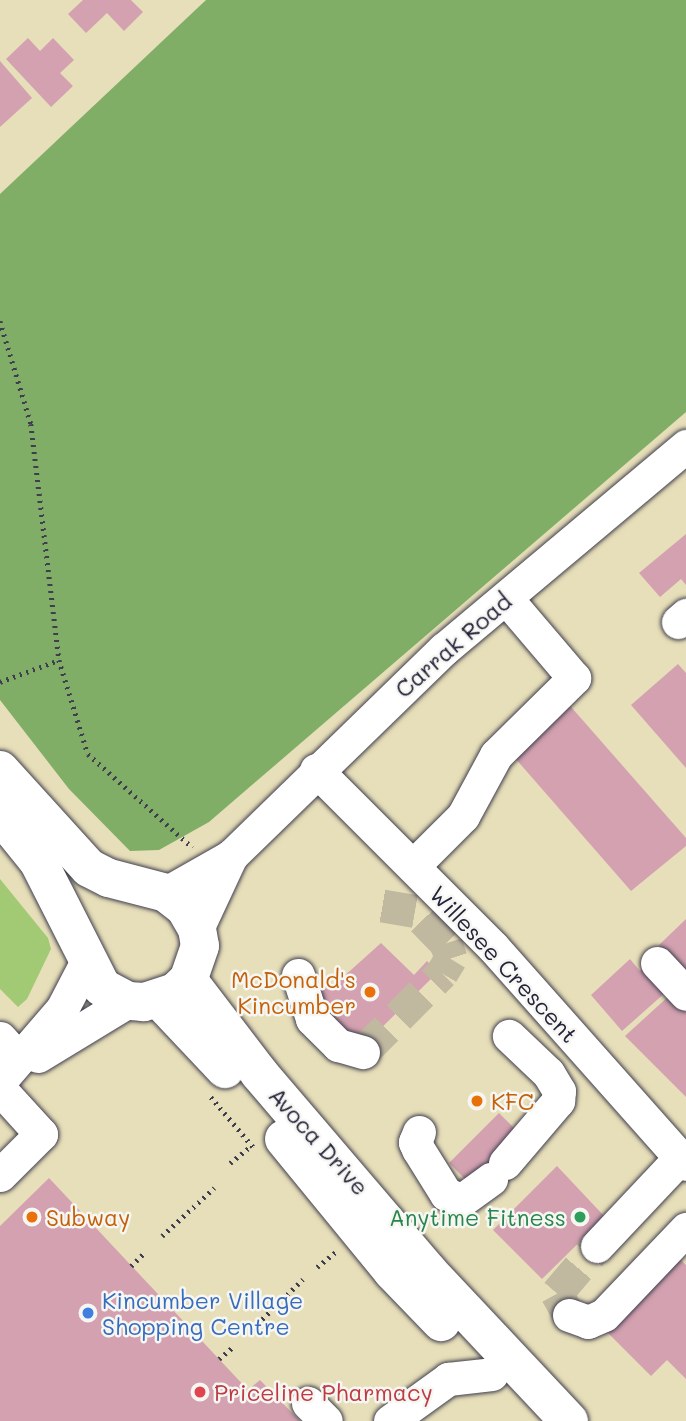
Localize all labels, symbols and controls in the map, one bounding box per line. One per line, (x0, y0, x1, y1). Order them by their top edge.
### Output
street label: Carrak Road (389, 587, 517, 703)
street label: Willesee Crescent (424, 880, 584, 1048)
place label: McDonald's Kincumber (231, 965, 356, 1019)
marker: McDonald's Kincumber (362, 984, 378, 1000)
street label: Avoca Drive (263, 1081, 375, 1201)
place label: KFC (491, 1087, 534, 1115)
marker: KFC (469, 1093, 485, 1109)
place label: Subway (46, 1203, 130, 1231)
place label: Anytime Fitness (389, 1203, 566, 1231)
marker: Subway (24, 1209, 40, 1225)
marker: Anytime Fitness (572, 1209, 588, 1225)
place label: Kincumber Village Shopping Centre (102, 1286, 303, 1340)
marker: Kincumber Village Shopping Centre (80, 1305, 96, 1321)
place label: Priceline Pharmacy (214, 1378, 433, 1406)
marker: Priceline Pharmacy (192, 1384, 208, 1400)

